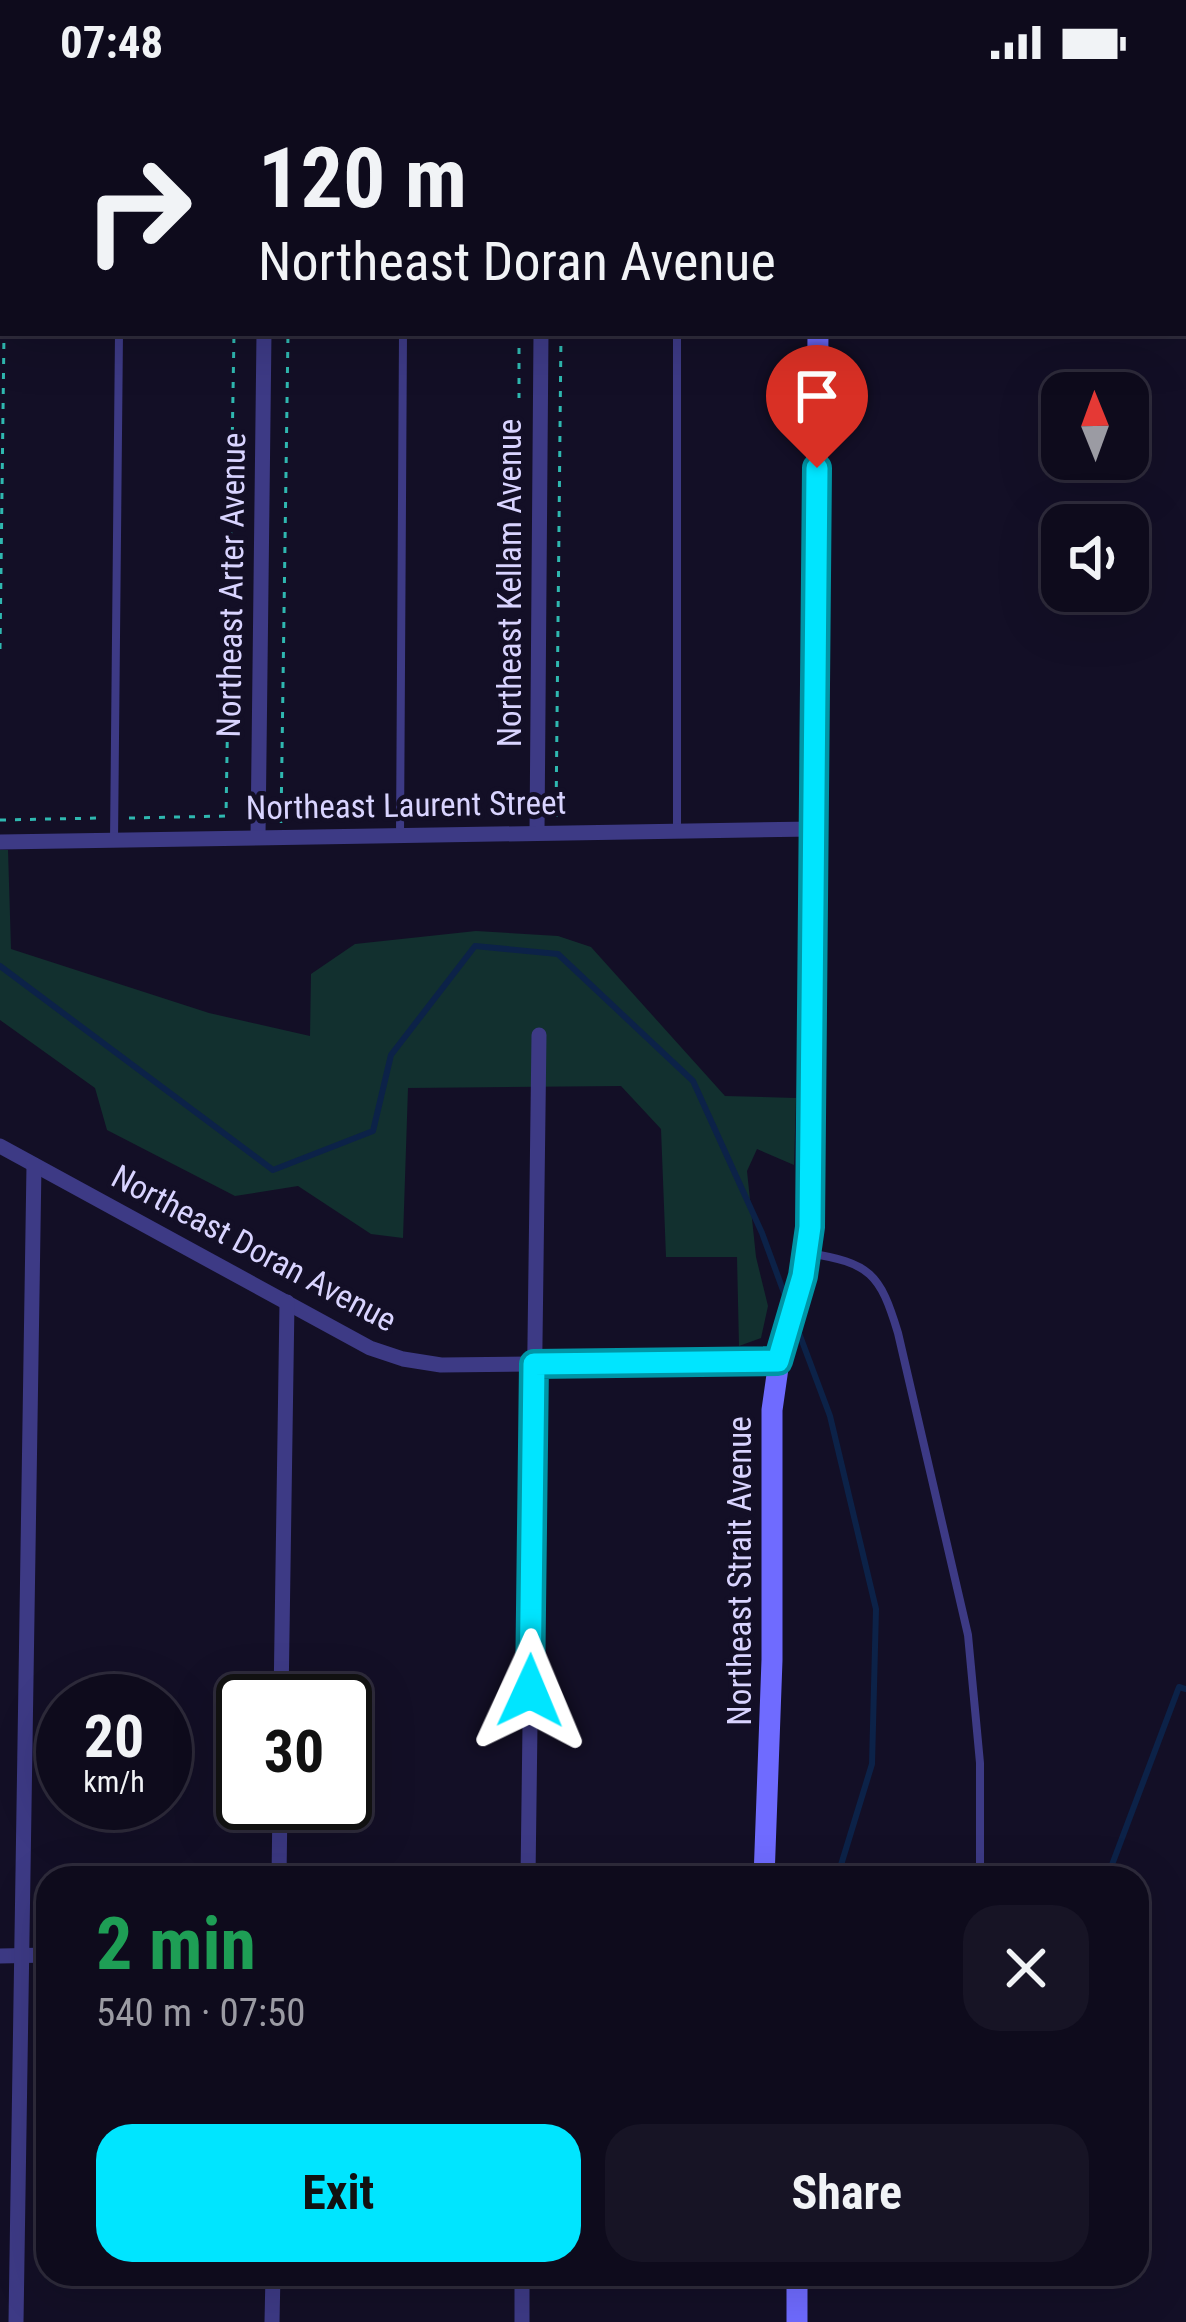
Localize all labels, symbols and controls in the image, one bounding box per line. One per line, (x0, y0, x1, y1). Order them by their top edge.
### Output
text: 07:48 (60, 16, 163, 69)
text: 120 m (258, 129, 467, 228)
icon: right (60, 132, 216, 288)
text: Northeast Doran Avenue (258, 230, 776, 293)
pin (766, 345, 868, 468)
icon: arrive (784, 363, 850, 429)
north arrow (1041, 372, 1149, 480)
map controls (1041, 372, 1149, 612)
street label: Northeast Kellam Avenue (490, 419, 529, 747)
street label: Northeast Arter Avenue (209, 432, 253, 738)
button: sound (1041, 504, 1149, 612)
street label: Northeast Laurent Street (245, 783, 567, 827)
street label: Northeast Doran Avenue (105, 1157, 403, 1339)
street label: Northeast Strait Avenue (720, 1416, 759, 1726)
position arrow (467, 1628, 593, 1754)
speed limit sign: 30 (216, 1674, 372, 1830)
text: 20 (84, 1701, 144, 1772)
text: km/h (83, 1764, 145, 1799)
text: 2 min (96, 1902, 256, 1987)
button: close (963, 1905, 1089, 2031)
text: 540 m · 07:50 (96, 1990, 306, 2036)
button: Exit (96, 2124, 581, 2262)
button: Share (605, 2124, 1089, 2262)

